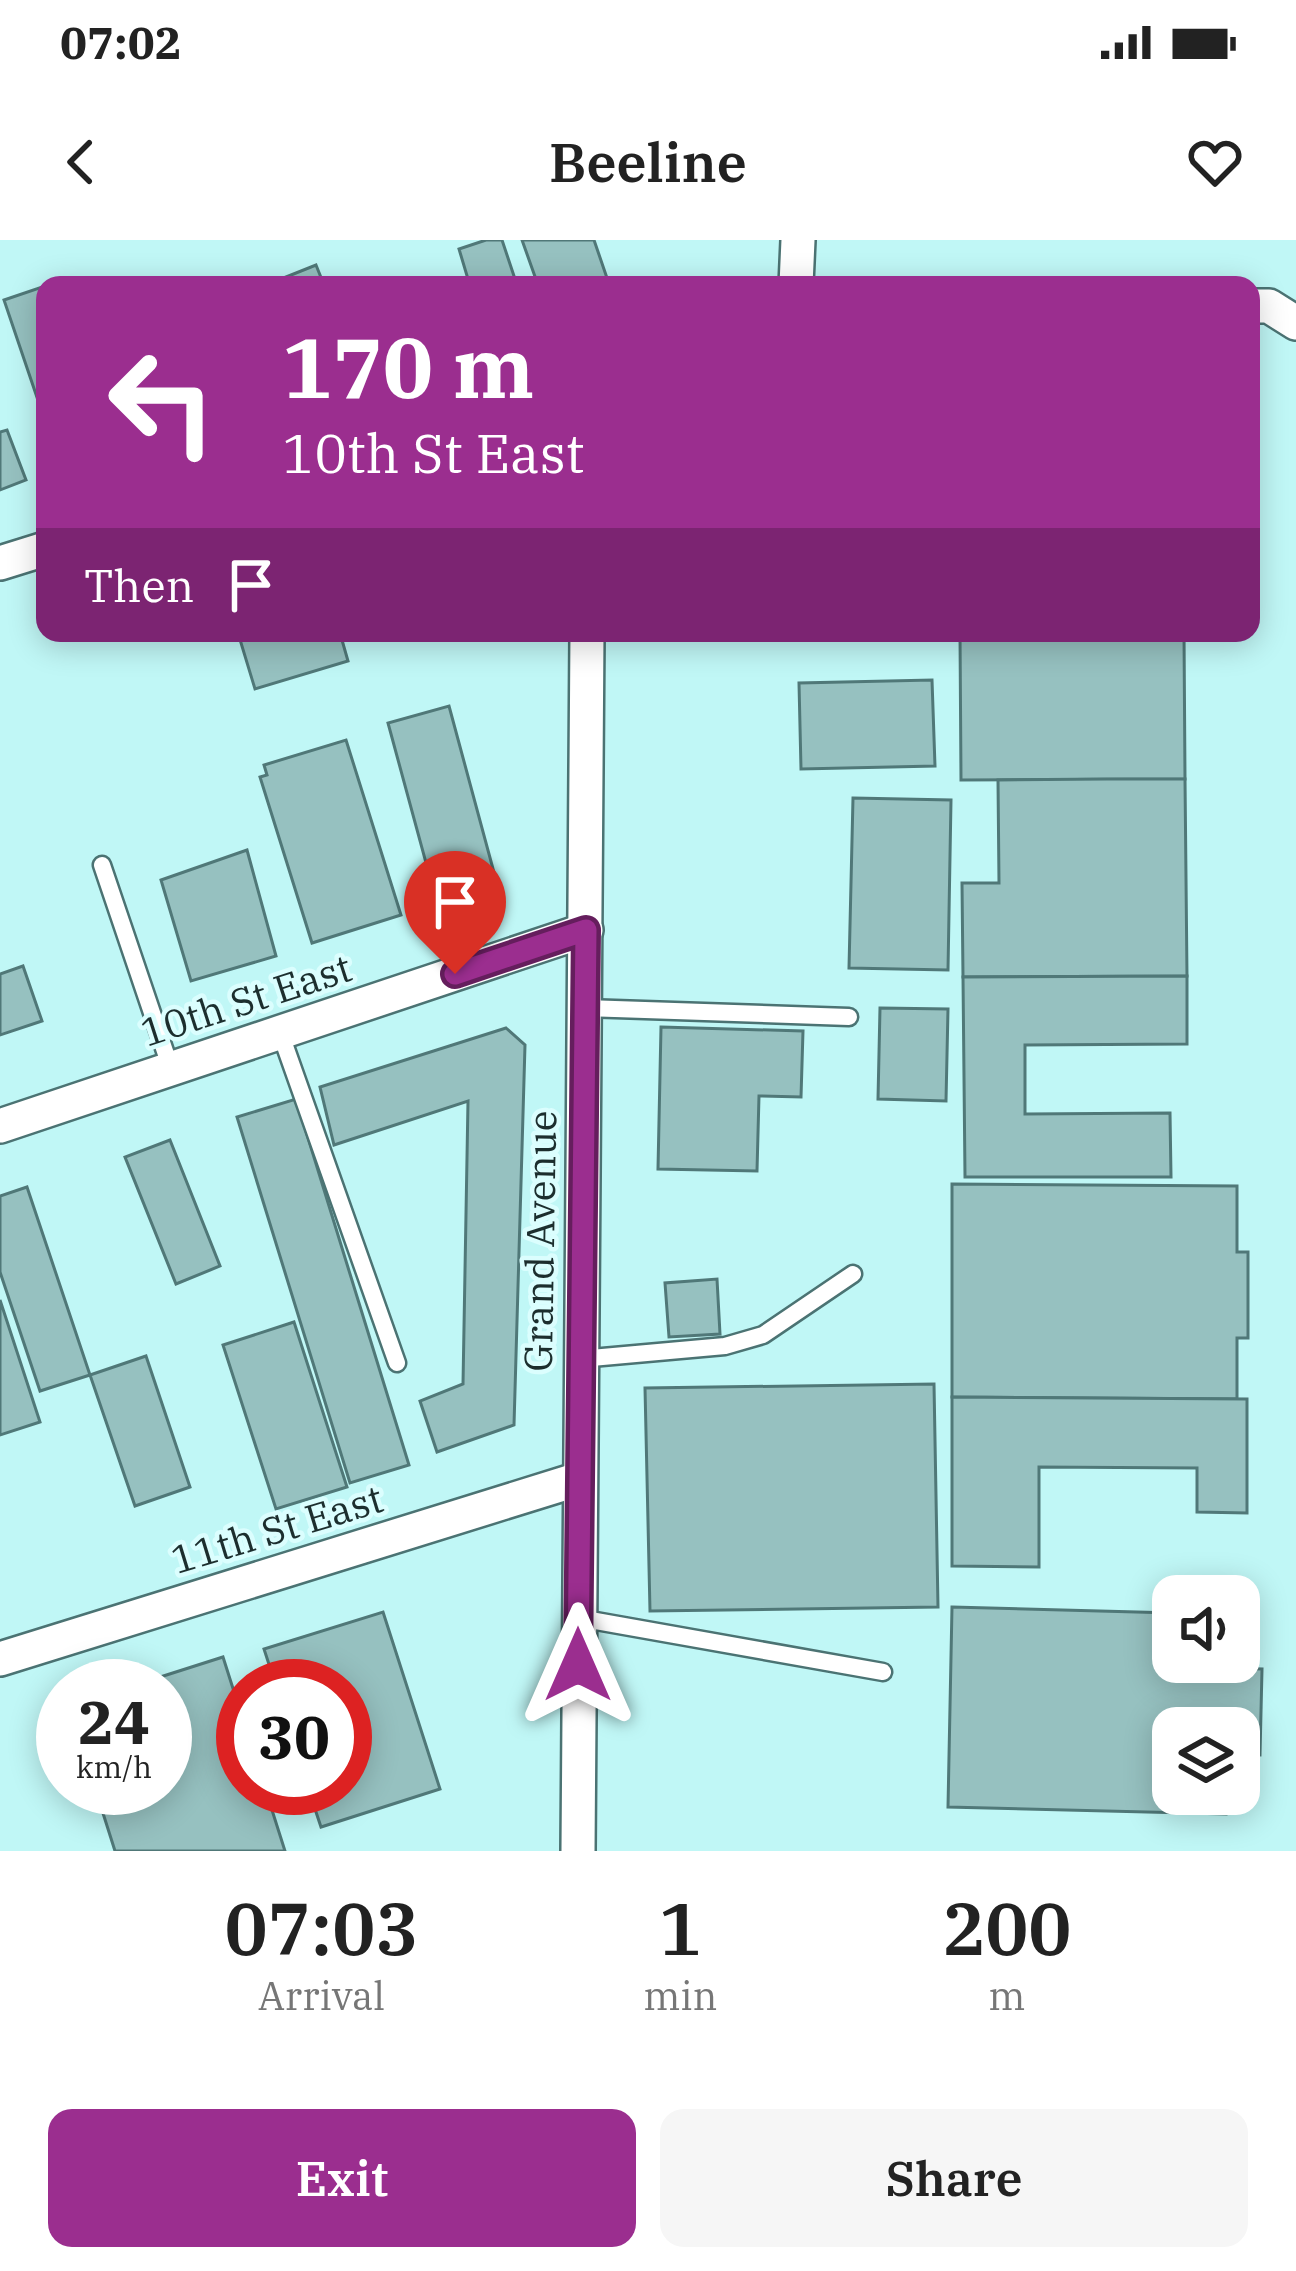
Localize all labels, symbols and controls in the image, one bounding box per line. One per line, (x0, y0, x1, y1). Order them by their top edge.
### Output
text: 07:02 (60, 13, 182, 71)
text: Beeline (549, 127, 747, 197)
icon: back (48, 129, 114, 195)
icon: heart (1182, 129, 1248, 195)
text: 170 m (282, 312, 534, 421)
icon: left (84, 324, 240, 480)
text: 10th St East (282, 418, 585, 488)
icon: arrive (218, 552, 284, 618)
text: Then (84, 556, 194, 614)
pin (404, 851, 506, 974)
icon: arrive (422, 869, 488, 935)
street label: 10th St East (134, 942, 358, 1058)
street label: Grand Avenue (512, 1110, 567, 1372)
street label: 11th St East (165, 1472, 389, 1585)
map controls (1152, 1575, 1260, 1815)
button: sound (1152, 1575, 1260, 1683)
position arrow (515, 1602, 641, 1728)
speed limit sign: 30 (216, 1659, 372, 1815)
text: 24 (78, 1682, 150, 1761)
button: layers (1152, 1707, 1260, 1815)
text: km/h (76, 1747, 152, 1786)
text: 07:03 (224, 1881, 419, 1975)
text: 1 (659, 1881, 702, 1975)
text: 200 (942, 1881, 1072, 1975)
text: Arrival (258, 1970, 385, 2021)
text: min (643, 1970, 718, 2021)
text: m (988, 1970, 1025, 2021)
button: Exit (48, 2109, 636, 2247)
button: Share (660, 2109, 1248, 2247)

